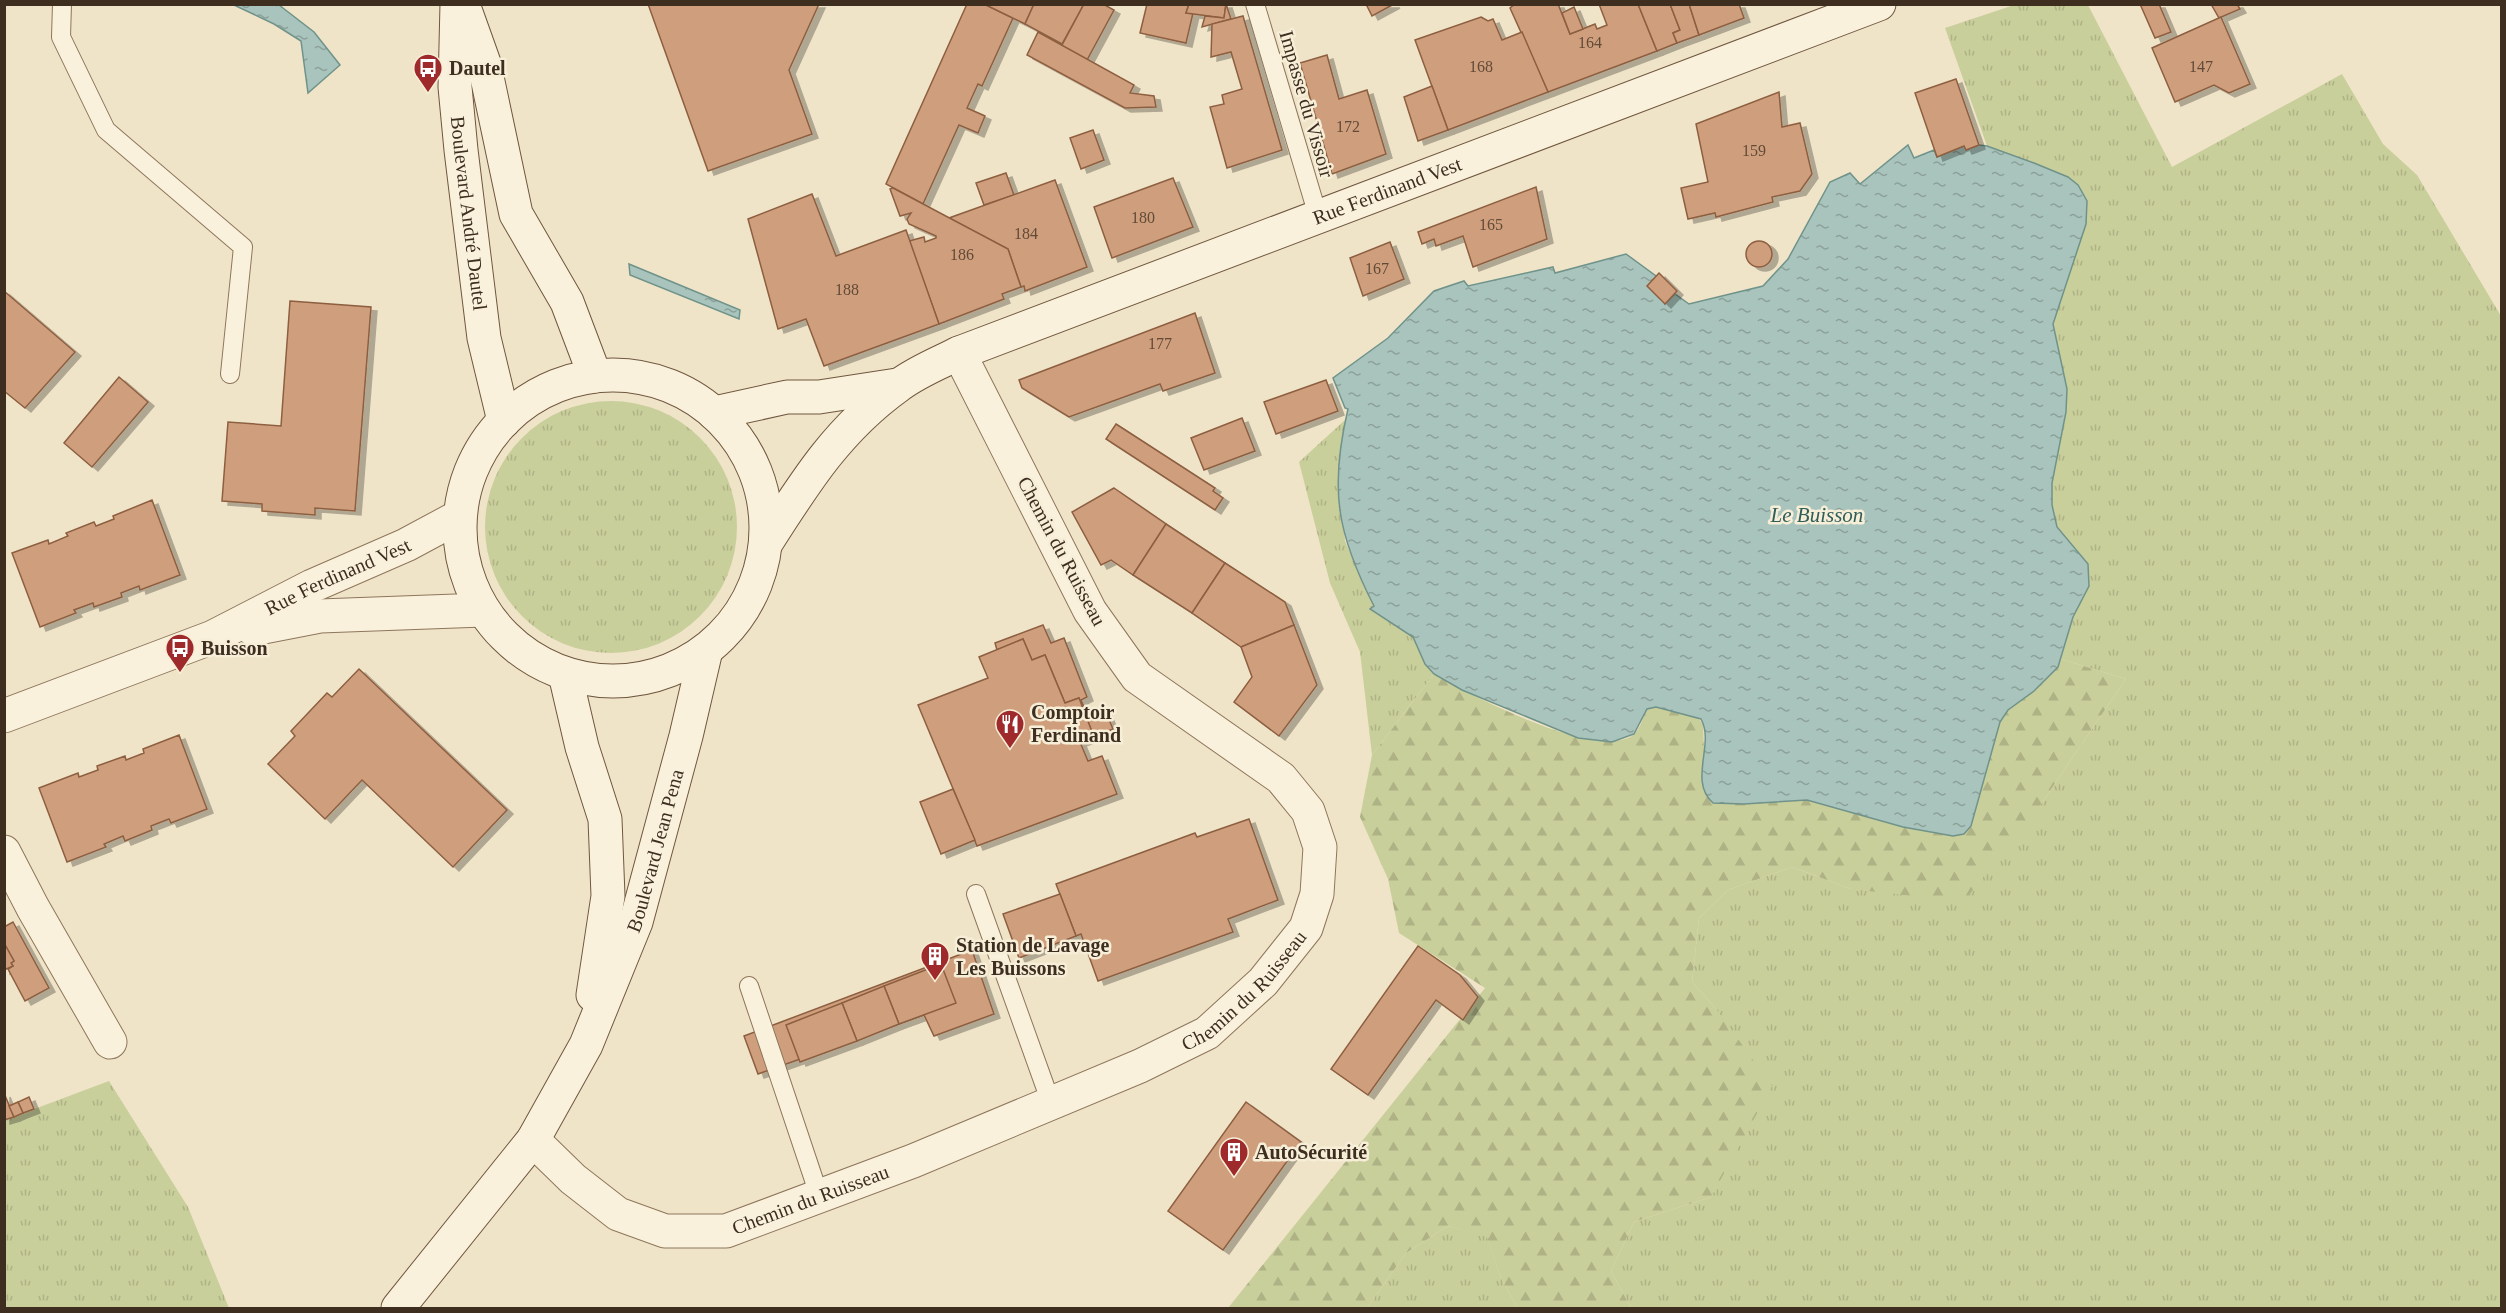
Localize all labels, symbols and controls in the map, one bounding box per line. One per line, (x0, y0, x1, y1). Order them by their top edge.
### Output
street label: Impasse du Vissoir (1275, 28, 1339, 181)
house number: 164 (1578, 34, 1602, 51)
bus stop icon: Dautel (412, 52, 444, 94)
place label: Dautel (449, 57, 506, 79)
house number: 168 (1469, 58, 1493, 75)
house number: 147 (2189, 58, 2213, 75)
street label: Boulevard André Dautel (447, 115, 492, 312)
house number: 172 (1336, 118, 1360, 135)
house number: 159 (1742, 142, 1766, 159)
street label: Rue Ferdinand Vest (1310, 152, 1465, 229)
house number: 180 (1131, 209, 1155, 226)
house number: 165 (1479, 216, 1503, 233)
house number: 184 (1014, 225, 1038, 242)
house number: 186 (950, 246, 974, 263)
house number: 167 (1365, 260, 1389, 277)
house number: 188 (835, 281, 859, 298)
house number: 177 (1148, 335, 1172, 352)
street label: Chemin du Ruisseau (1013, 473, 1111, 629)
water label: Le Buisson (1770, 503, 1863, 527)
street label: Rue Ferdinand Vest (261, 533, 415, 619)
bus stop icon: Buisson (164, 632, 196, 674)
place label: Buisson (201, 637, 268, 659)
place label: Comptoir Ferdinand (1031, 701, 1121, 746)
restaurant icon: Comptoir Ferdinand (994, 708, 1026, 750)
street label: Boulevard Jean Pena (622, 767, 688, 935)
street label: Chemin du Ruisseau (1178, 926, 1311, 1055)
place label: Station de Lavage Les Buissons (956, 934, 1109, 979)
building icon: Station de Lavage Les Buissons (919, 940, 951, 982)
building icon: AutoSécurité (1218, 1136, 1250, 1178)
place label: AutoSécurité (1255, 1141, 1367, 1163)
street label: Chemin du Ruisseau (729, 1160, 892, 1239)

